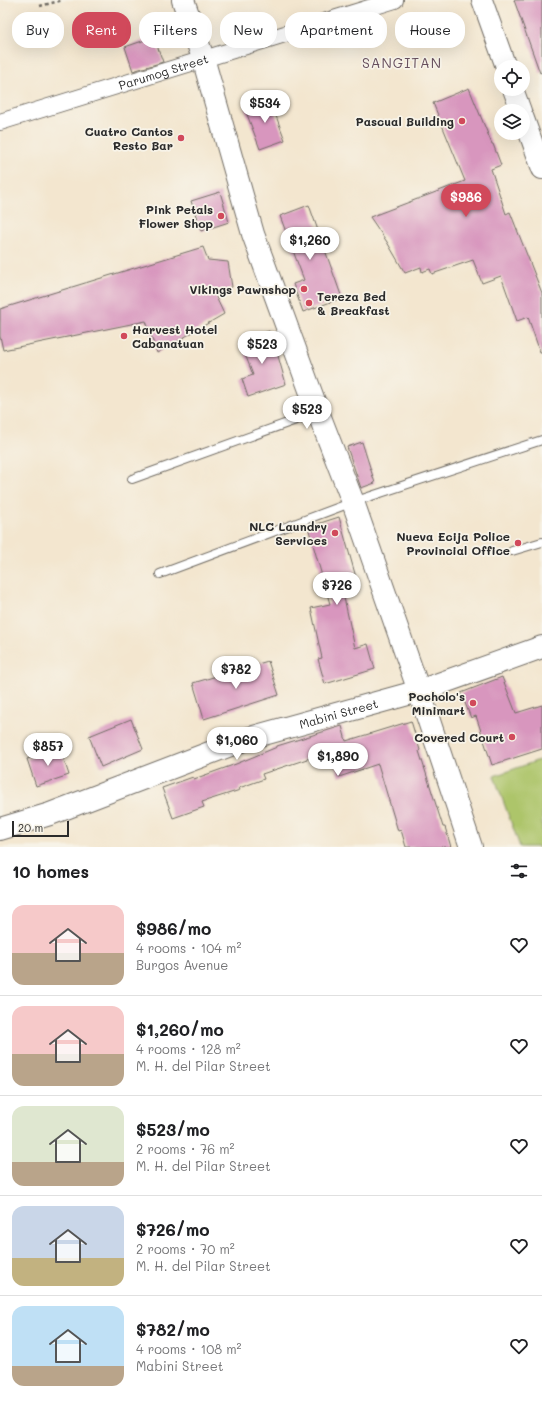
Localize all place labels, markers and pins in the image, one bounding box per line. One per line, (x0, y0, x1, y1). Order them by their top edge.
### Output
pin: $534 (241, 90, 289, 124)
place label: Pascual Building (355, 113, 454, 129)
marker: Pascual Building (457, 116, 467, 126)
place label: Cuatro Cantos Resto Bar (85, 123, 173, 153)
marker: Cuatro Cantos Resto Bar (176, 133, 186, 143)
pin: $986 (442, 184, 490, 218)
place label: Pink Petals Flower Shop (138, 201, 213, 231)
marker: Pink Petals Flower Shop (216, 211, 226, 221)
pin: $1,260 (277, 227, 343, 261)
place label: Vikings Pawnshop (190, 281, 296, 297)
marker: Vikings Pawnshop (299, 284, 309, 294)
place label: Tereza Bed & Breakfast (317, 288, 390, 318)
marker: Tereza Bed & Breakfast (304, 298, 314, 308)
place label: Harvest Hotel Cabanatuan (132, 321, 217, 351)
marker: Harvest Hotel Cabanatuan (119, 331, 129, 341)
pin: $523 (238, 331, 286, 365)
pin: $523 (283, 396, 331, 430)
place label: NLC Laundry Services (249, 518, 327, 548)
marker: NLC Laundry Services (330, 528, 340, 538)
place label: Nueva Ecija Police Provincial Office (396, 528, 510, 558)
marker: Nueva Ecija Police Provincial Office (513, 538, 523, 548)
pin: $726 (313, 572, 361, 606)
pin: $782 (212, 656, 260, 690)
place label: Pocholo's Minimart (408, 688, 465, 718)
marker: Pocholo's Minimart (468, 698, 478, 708)
pin: $1,060 (204, 727, 270, 761)
place label: Covered Court (414, 729, 504, 745)
marker: Covered Court (507, 732, 517, 742)
pin: $857 (24, 733, 72, 767)
pin: $1,890 (305, 743, 371, 777)

